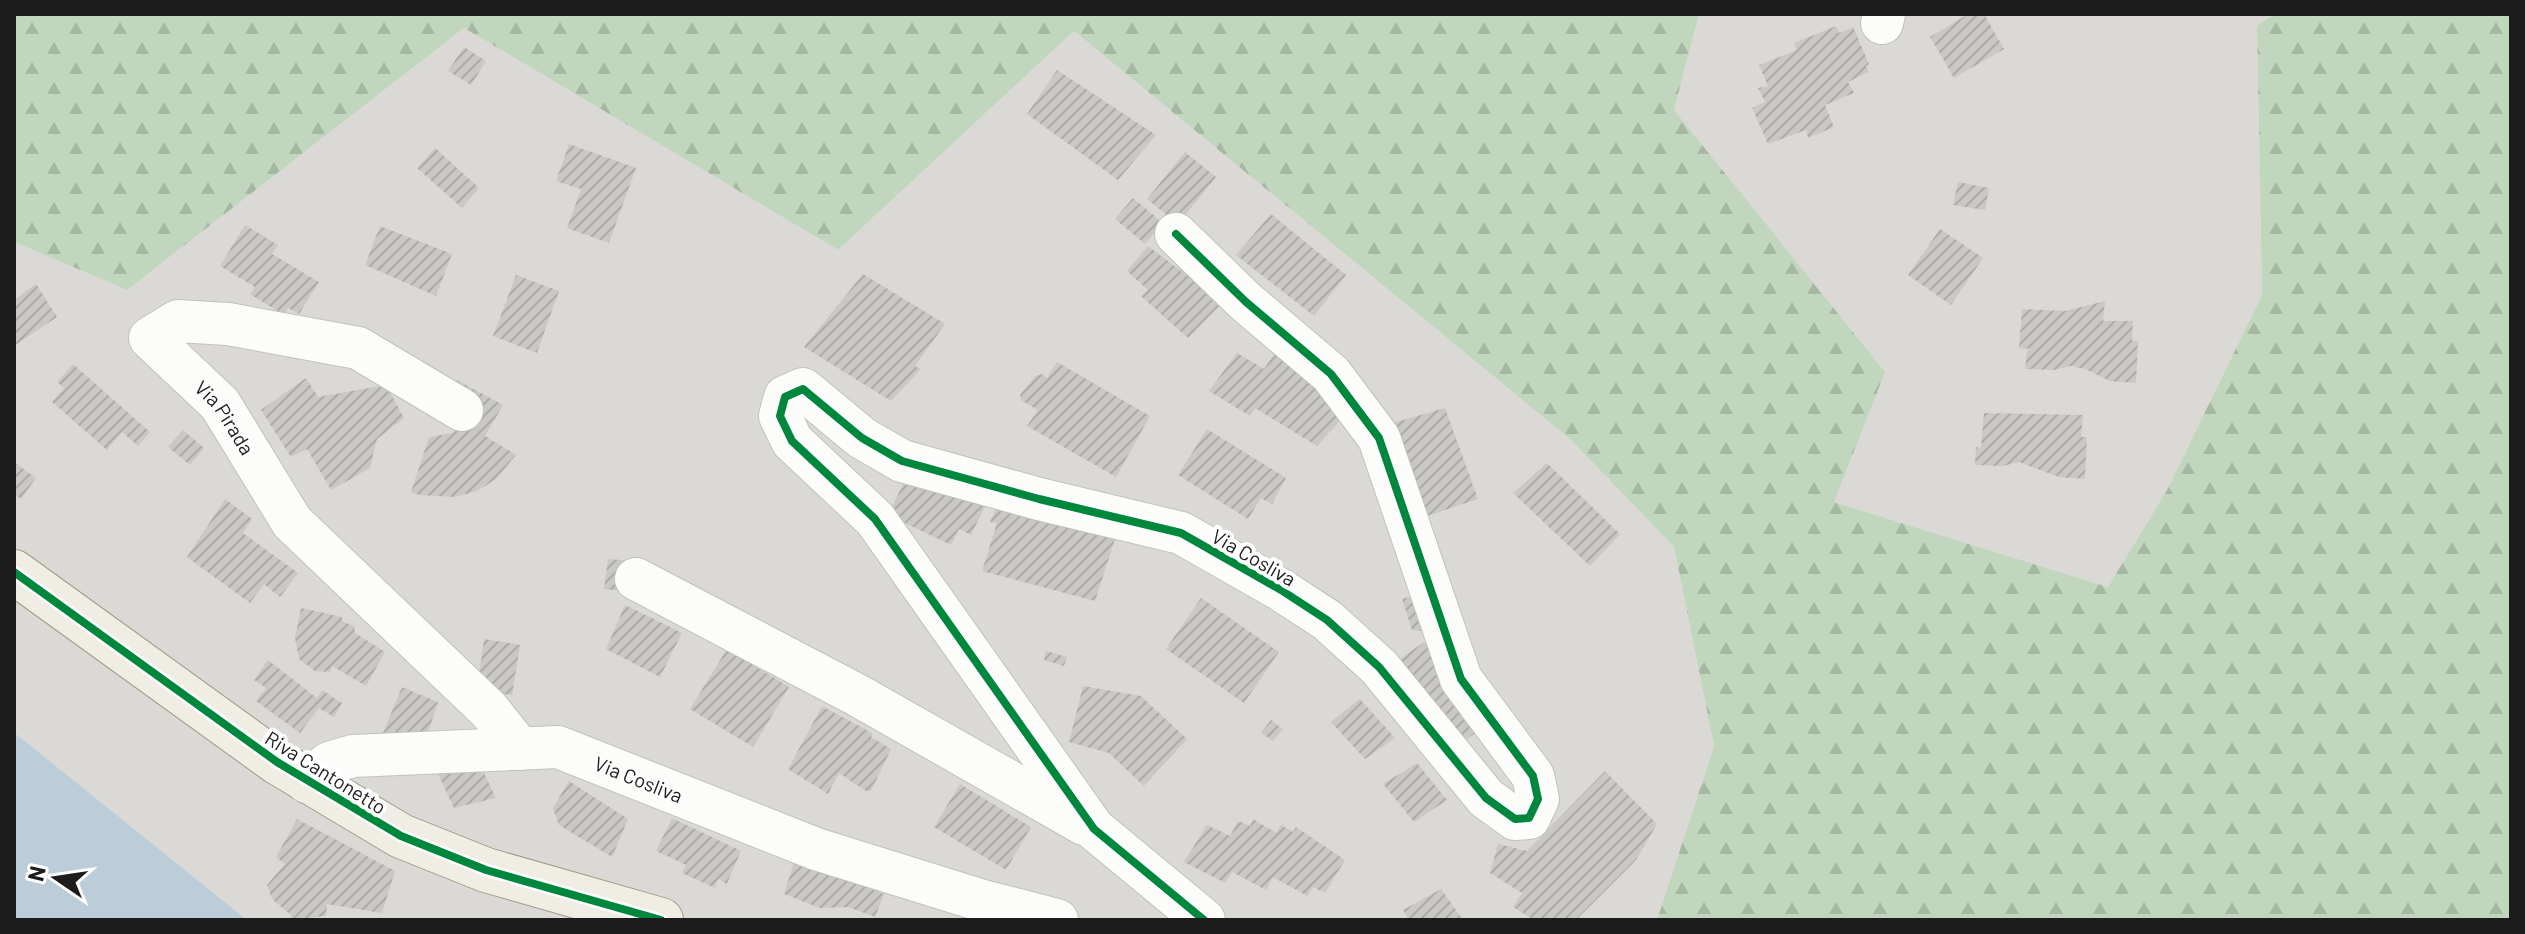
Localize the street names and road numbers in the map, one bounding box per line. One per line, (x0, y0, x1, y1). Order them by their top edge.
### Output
street label: Via Pirada (190, 375, 260, 459)
street label: Via Cosliva (1208, 523, 1300, 591)
street label: Riva Cantonetto (261, 725, 391, 819)
street label: Via Cosliva (591, 751, 686, 807)

